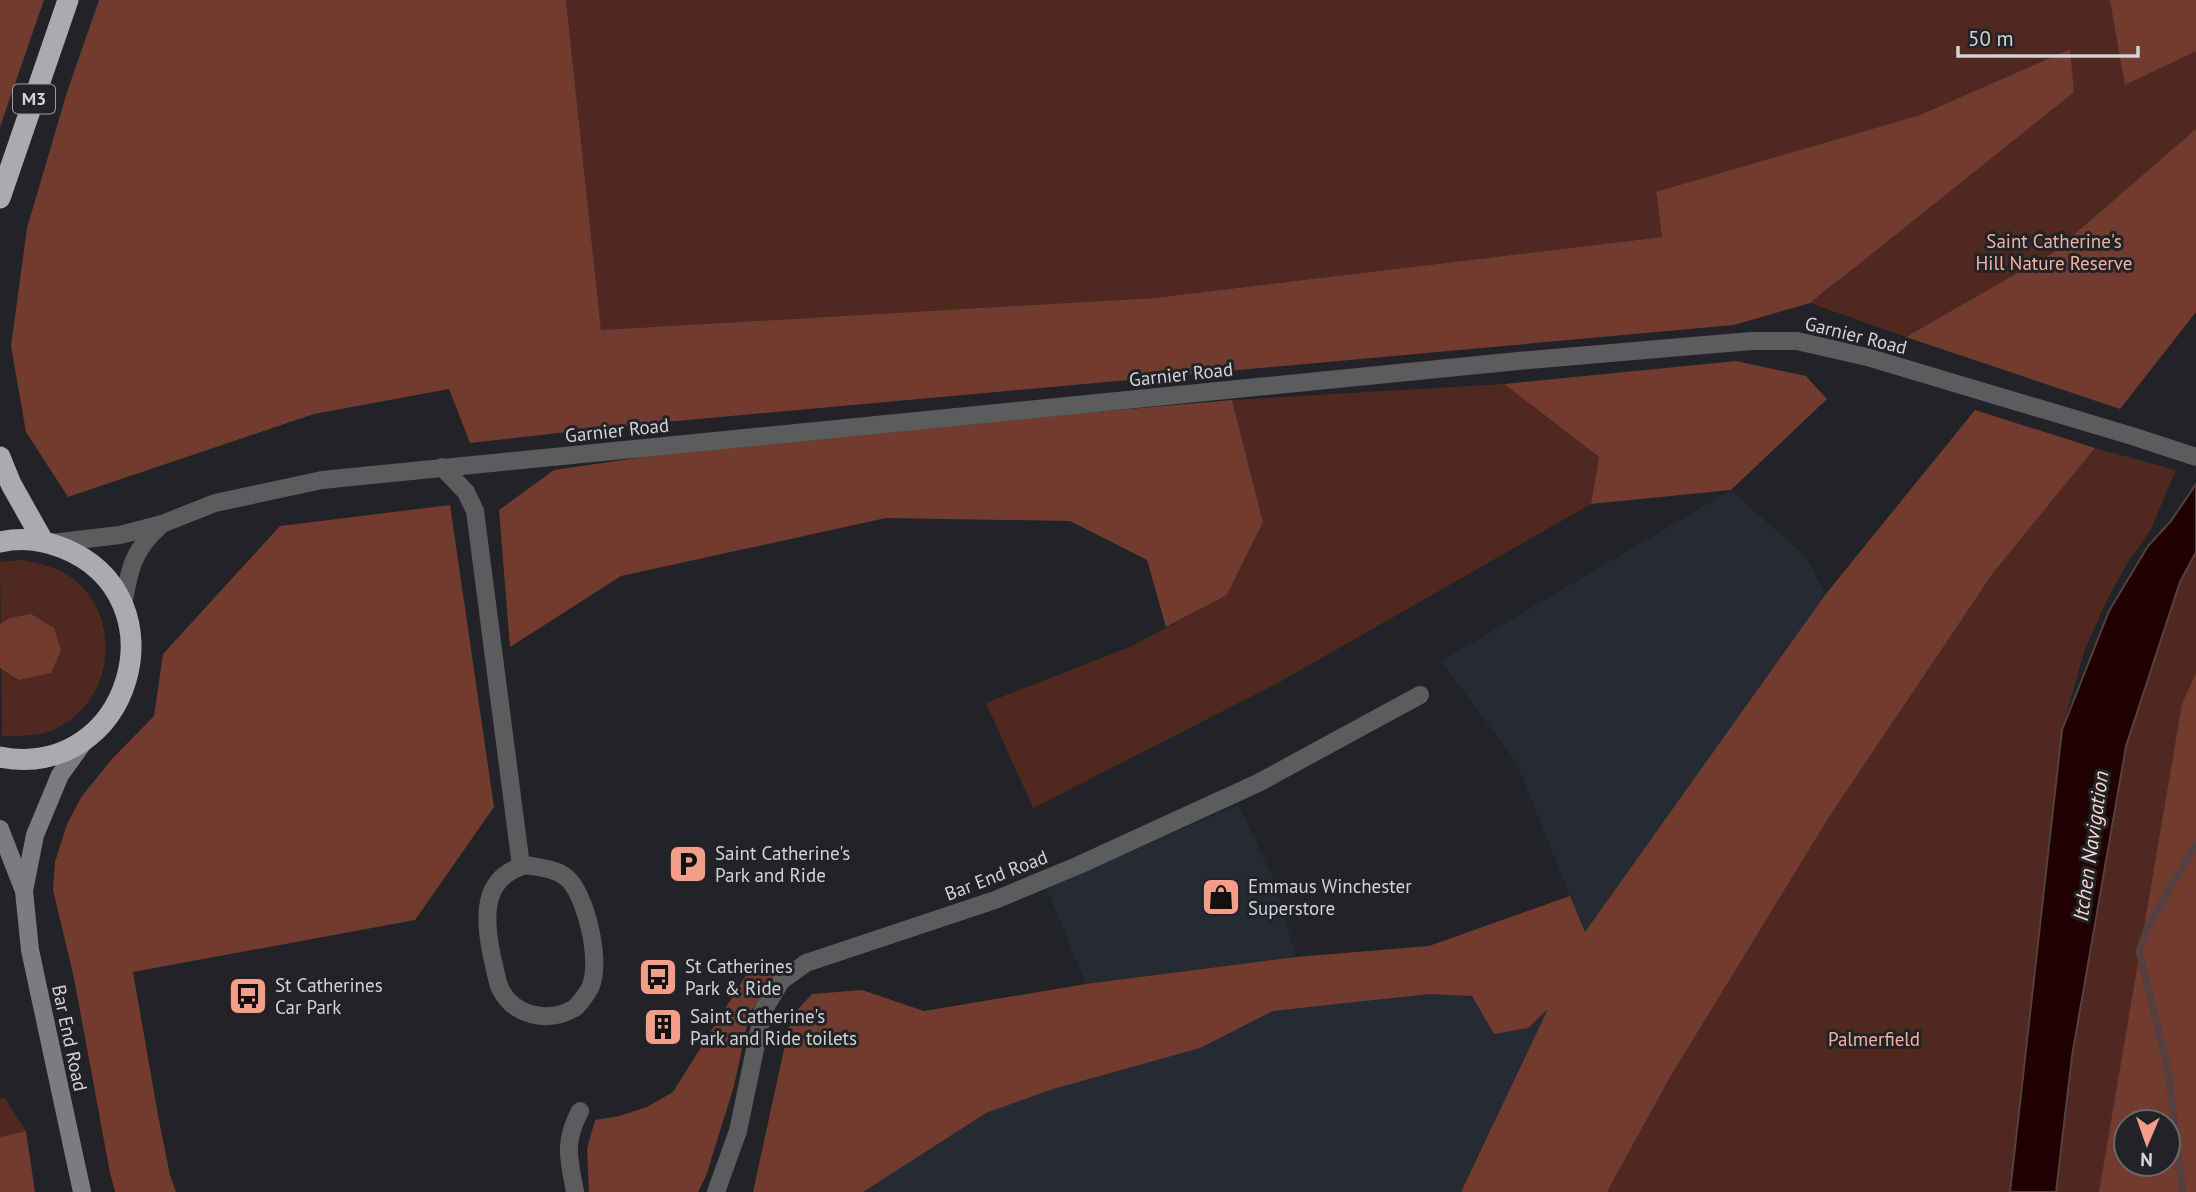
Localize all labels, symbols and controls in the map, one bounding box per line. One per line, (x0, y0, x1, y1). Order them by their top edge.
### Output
scale bar (1958, 14, 2138, 58)
text: 50 m (1968, 25, 2014, 52)
road number: M3 (13, 84, 55, 114)
park label: Saint Catherine's Hill Nature Reserve (1976, 229, 2132, 275)
street label: Garnier Road (1802, 311, 1910, 359)
street label: Garnier Road (1128, 357, 1234, 391)
street label: Garnier Road (564, 413, 670, 447)
water label: Itchen Navigation (2067, 769, 2114, 923)
place label: Saint Catherine's Park and Ride (715, 841, 850, 887)
parking icon: Saint Catherine's Park and Ride (667, 843, 709, 885)
street label: Bar End Road (941, 844, 1051, 906)
place label: Emmaus Winchester Superstore (1248, 874, 1412, 920)
shop icon: Emmaus Winchester Superstore (1200, 876, 1242, 918)
place label: St Catherines Park & Ride (685, 954, 793, 1000)
bus stop icon: St Catherines Park & Ride (637, 956, 679, 998)
place label: St Catherines Car Park (275, 973, 383, 1019)
bus stop icon: St Catherines Car Park (227, 975, 269, 1017)
street label: Bar End Road (47, 983, 93, 1093)
place label: Saint Catherine's Park and Ride toilets (690, 1004, 857, 1050)
building icon: Saint Catherine's Park and Ride toilets (642, 1006, 684, 1048)
park label: Palmerfield (1828, 1027, 1920, 1051)
north arrow (2112, 1108, 2182, 1178)
text: N (2140, 1148, 2153, 1172)

